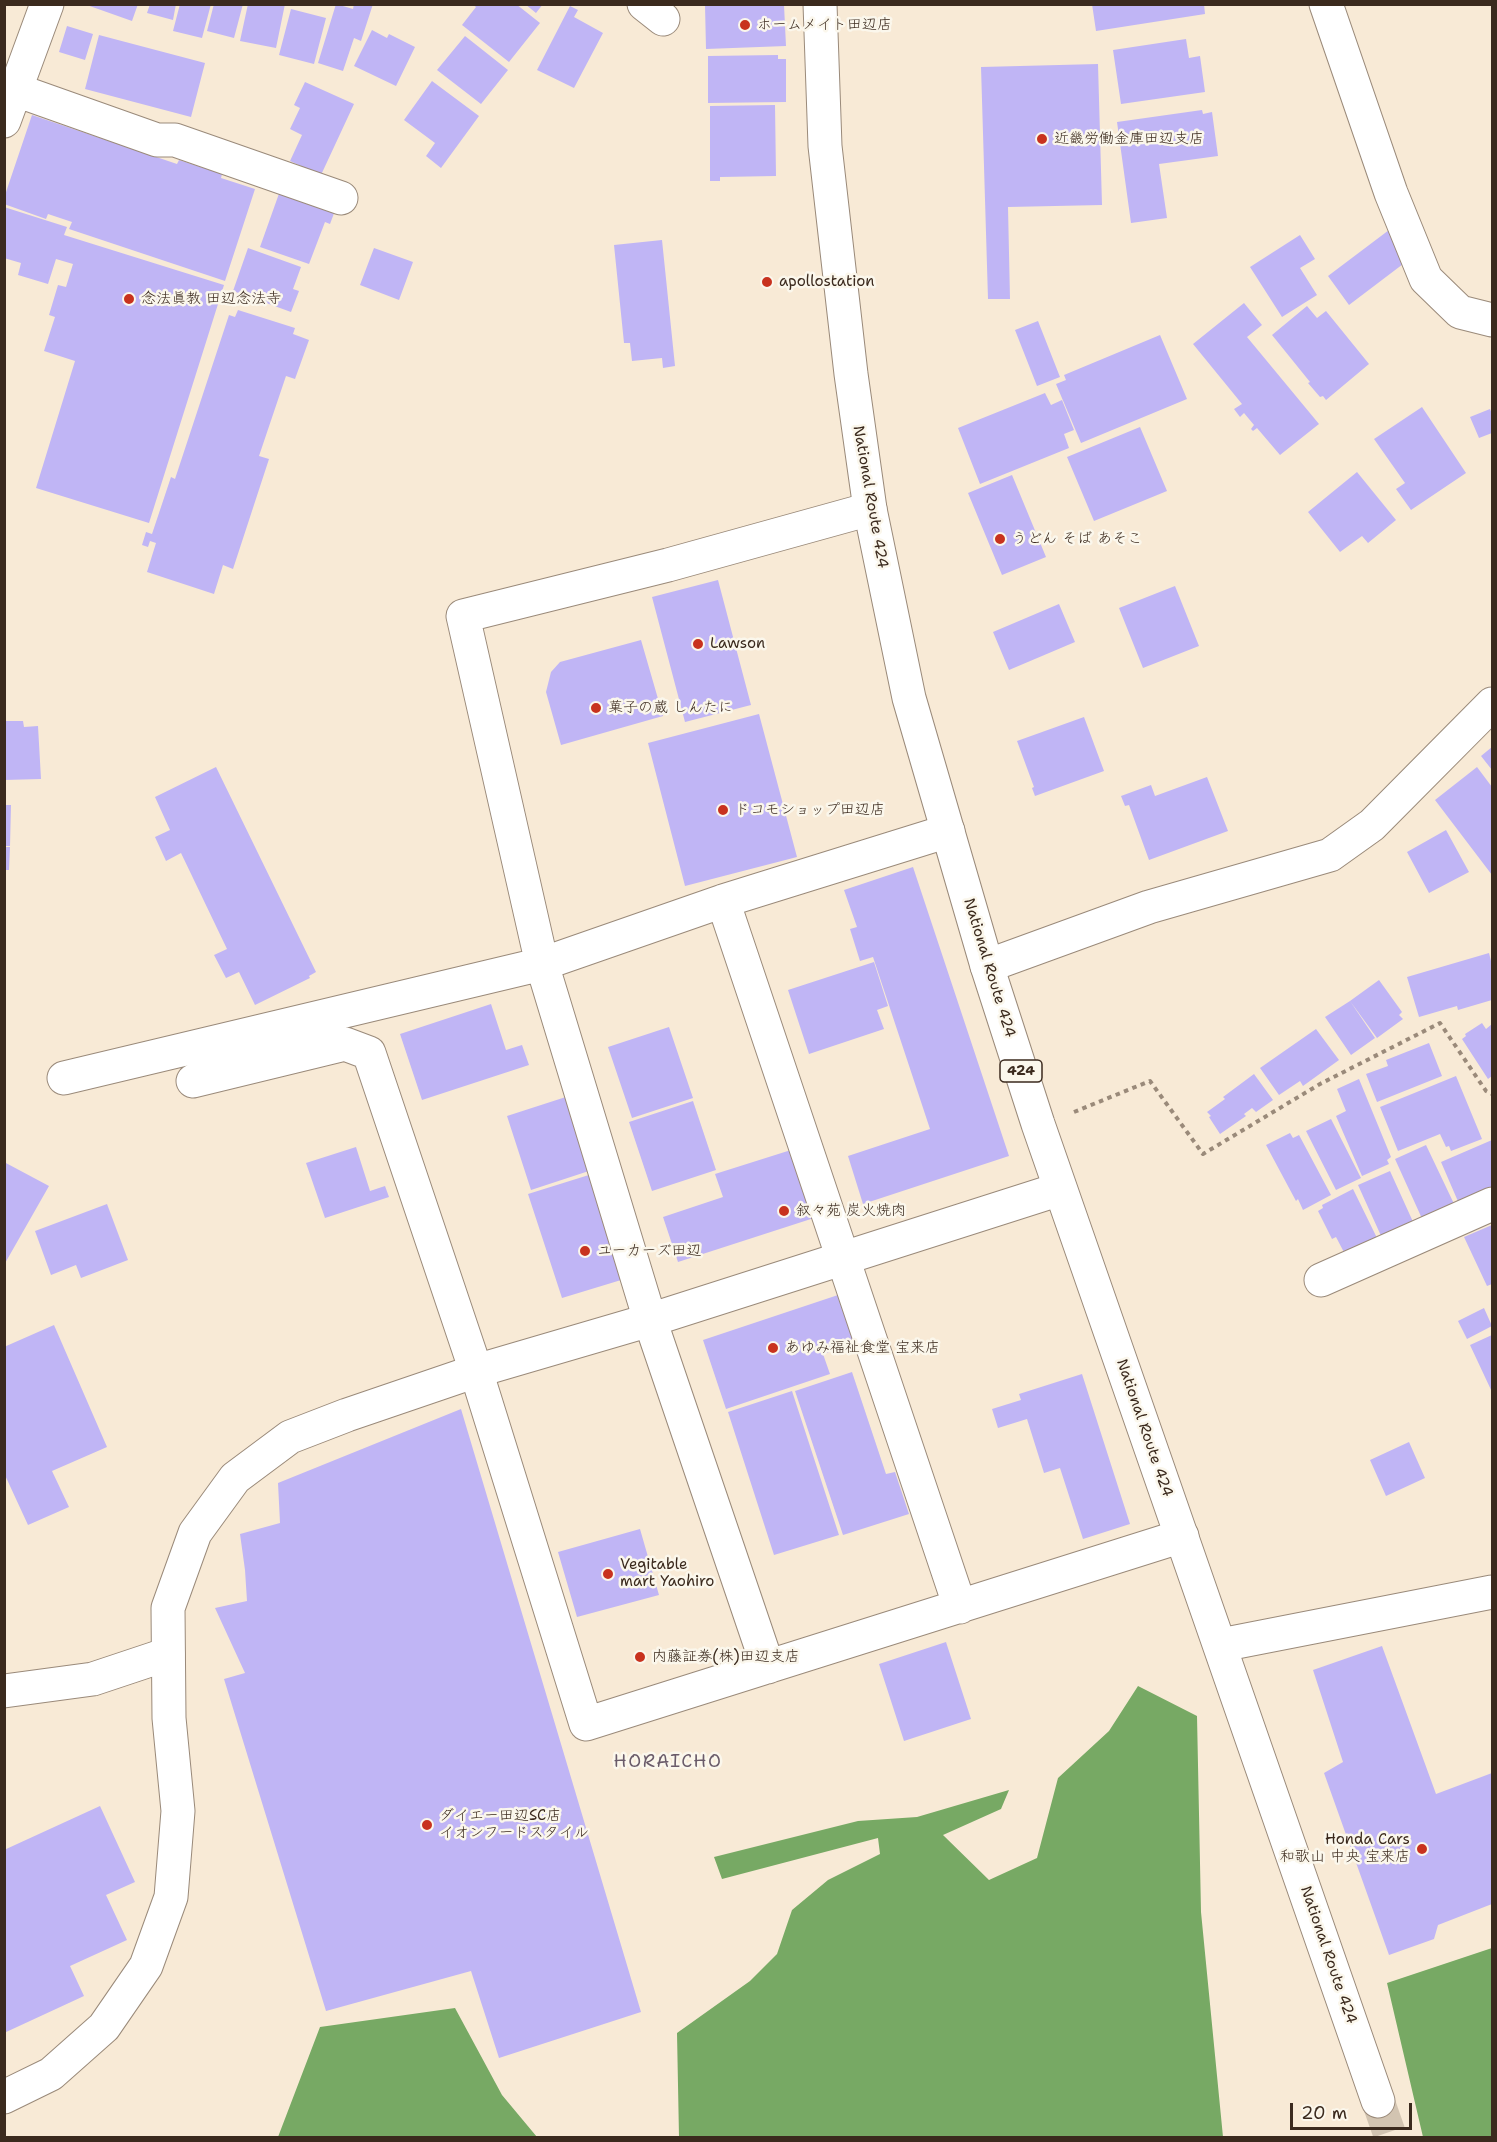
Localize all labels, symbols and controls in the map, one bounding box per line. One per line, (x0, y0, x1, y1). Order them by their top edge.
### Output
place label: ホームメイト田辺店 (757, 16, 892, 34)
marker: ホームメイト田辺店 (738, 18, 752, 32)
place label: 近畿労働金庫田辺支店 (1054, 130, 1204, 148)
marker: 近畿労働金庫田辺支店 (1035, 132, 1049, 146)
place label: apollostation (779, 273, 874, 291)
marker: apollostation (760, 275, 774, 289)
place label: 念法眞教 田辺念法寺 (141, 290, 281, 308)
marker: 念法眞教 田辺念法寺 (122, 292, 136, 306)
street label: National Route 424 (849, 424, 891, 570)
place label: うどん そば あそこ (1012, 530, 1142, 548)
marker: うどん そば あそこ (993, 532, 1007, 546)
place label: Lawson (710, 635, 765, 653)
marker: Lawson (691, 637, 705, 651)
place label: 菓子の蔵 しんたに (608, 699, 733, 717)
marker: 菓子の蔵 しんたに (589, 701, 603, 715)
place label: ドコモショップ田辺店 (735, 801, 885, 819)
marker: ドコモショップ田辺店 (716, 803, 730, 817)
street label: National Route 424 (959, 896, 1019, 1040)
road number: 424 (1000, 1060, 1042, 1082)
place label: 叙々苑 炭火焼肉 (796, 1202, 906, 1220)
marker: 叙々苑 炭火焼肉 (777, 1204, 791, 1218)
place label: ユーカーズ田辺 (597, 1242, 701, 1260)
marker: ユーカーズ田辺 (578, 1244, 592, 1258)
place label: あゆみ福祉食堂 宝来店 (785, 1339, 940, 1357)
marker: あゆみ福祉食堂 宝来店 (766, 1341, 780, 1355)
street label: National Route 424 (1112, 1357, 1176, 1499)
place label: Vegitable mart Yaohiro (620, 1556, 714, 1591)
marker: Vegitable mart Yaohiro (601, 1567, 615, 1581)
place label: 内藤証券(株)田辺支店 (652, 1648, 800, 1666)
marker: 内藤証券(株)田辺支店 (633, 1650, 647, 1664)
district label: HORAICHO (614, 1751, 722, 1773)
place label: ダイエー田辺SC店 イオンフードスタイル (439, 1807, 589, 1842)
marker: ダイエー田辺SC店 イオンフードスタイル (420, 1818, 434, 1832)
place label: Honda Cars 和歌山 中央 宝来店 (1280, 1831, 1410, 1866)
marker: Honda Cars 和歌山 中央 宝来店 (1415, 1842, 1429, 1856)
street label: National Route 424 (1296, 1884, 1360, 2026)
scale bar (1293, 2091, 1414, 2129)
text: 20 m (1301, 2101, 1347, 2125)

